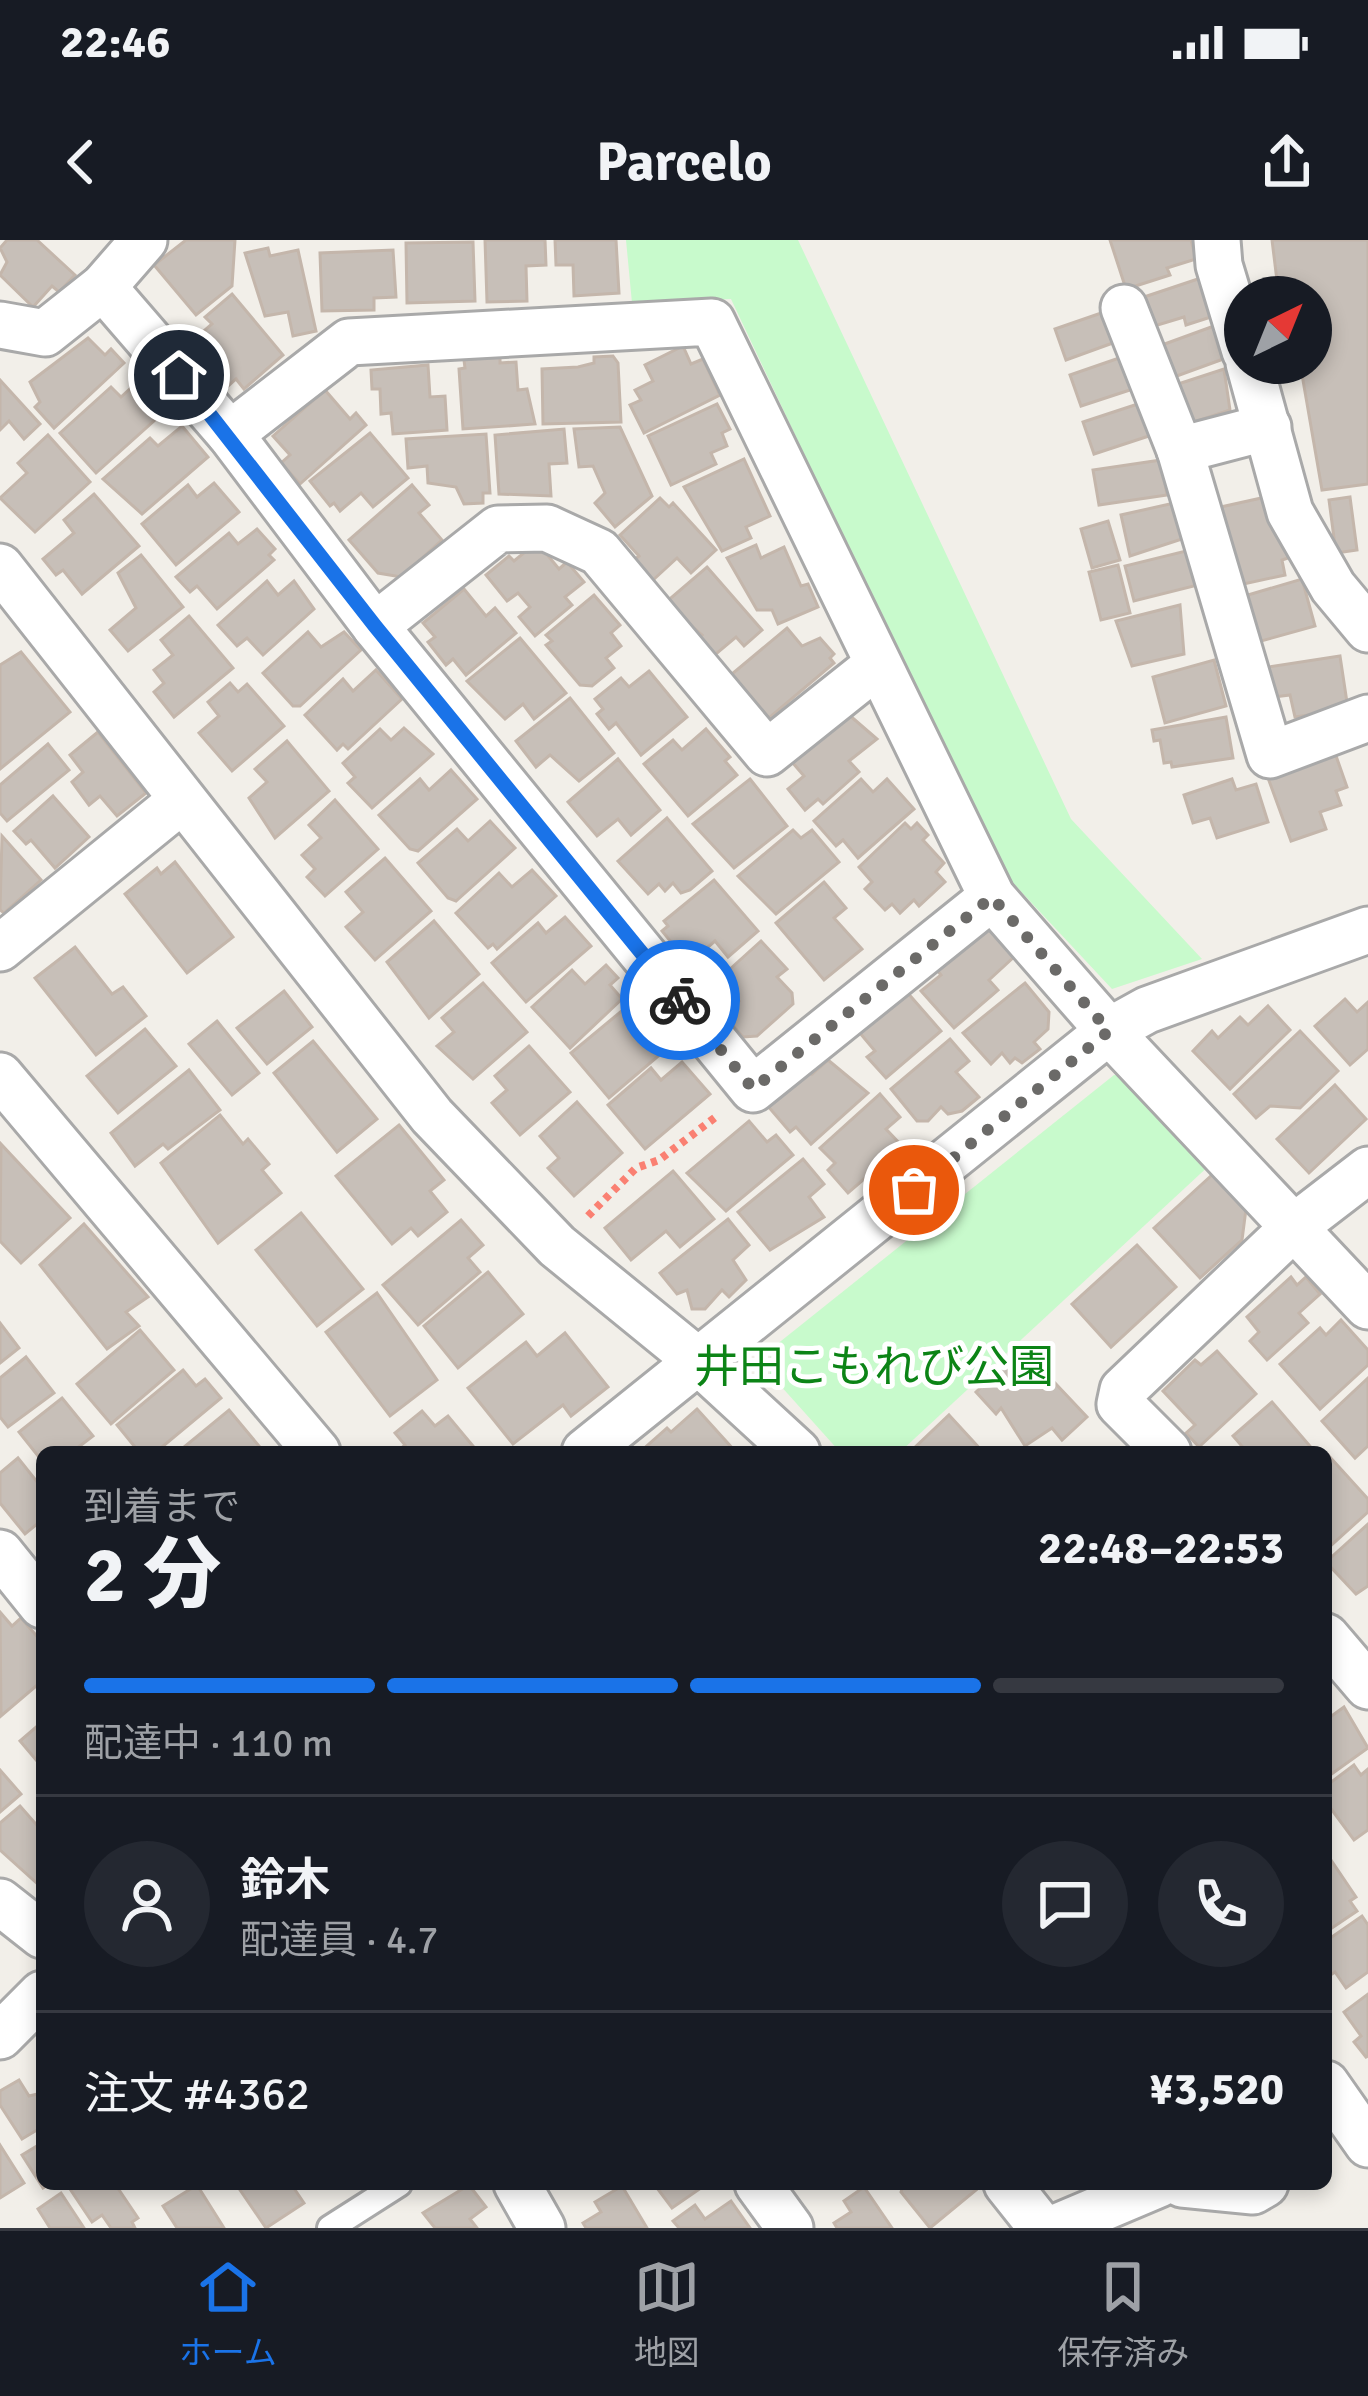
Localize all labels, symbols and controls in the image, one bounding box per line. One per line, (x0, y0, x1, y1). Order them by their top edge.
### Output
text: 22:46 (60, 15, 170, 70)
icon: back (48, 129, 114, 195)
text: Parcelo (596, 129, 772, 196)
icon: share (1254, 129, 1320, 195)
north arrow (1224, 276, 1332, 384)
map controls (1224, 276, 1332, 384)
pin (128, 324, 230, 426)
icon: home (146, 342, 212, 408)
courier (620, 940, 740, 1060)
icon: bike (647, 967, 713, 1033)
pin (863, 1139, 965, 1241)
icon: bag (881, 1157, 947, 1223)
park label: 井田こもれび公園 (694, 1340, 1054, 1395)
text: 到着まで (84, 1483, 240, 1531)
text: 22:48–22:53 (1038, 1521, 1284, 1576)
text: 2 分 (84, 1528, 221, 1624)
text: 配達中 · 110 m (84, 1719, 333, 1767)
button: person (84, 1841, 210, 1967)
button: chat (1002, 1841, 1128, 1967)
button: phone (1158, 1841, 1284, 1967)
text: 鈴木 (240, 1853, 330, 1908)
text: 配達員 · 4.7 (240, 1916, 438, 1964)
text: ¥3,520 (1149, 2062, 1284, 2117)
text: 注文 #4362 (84, 2067, 310, 2122)
tab: ホーム (179, 2254, 277, 2374)
tab: 地図 (634, 2254, 700, 2374)
tab: 保存済み (1057, 2254, 1189, 2374)

